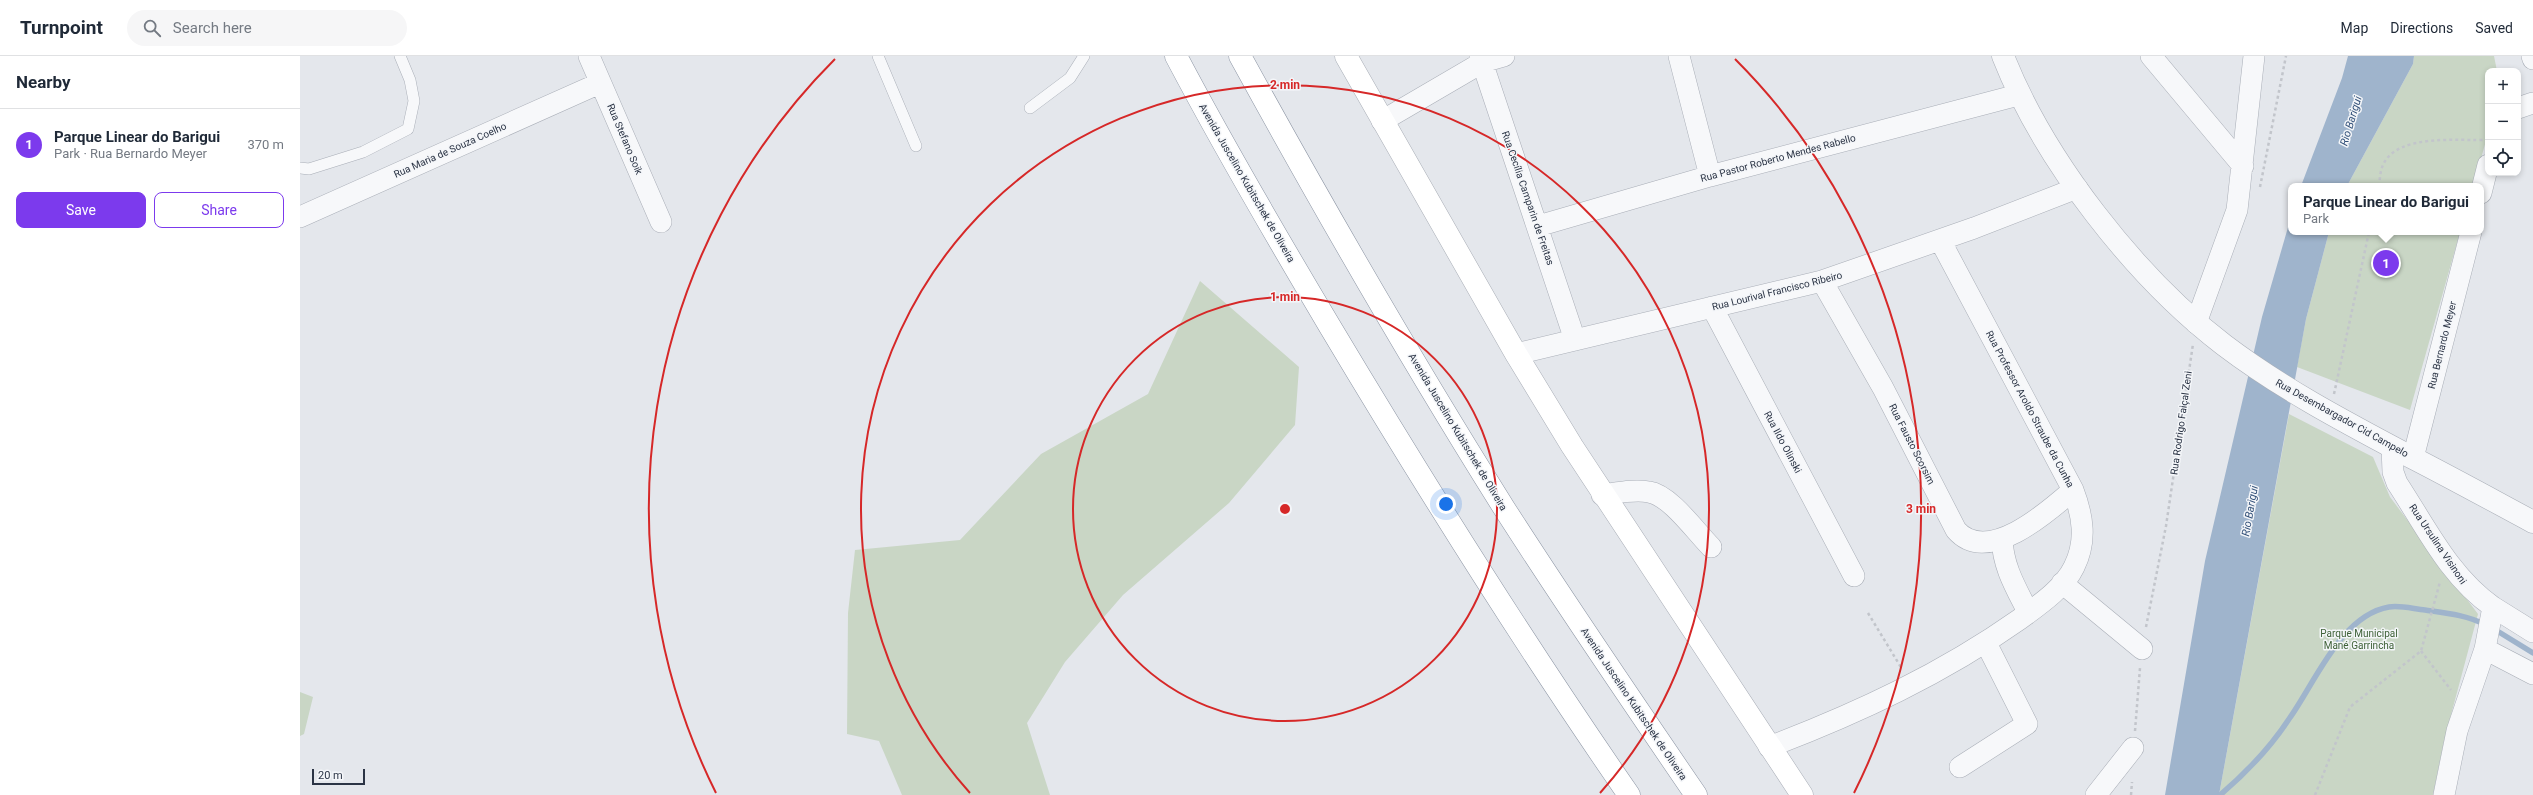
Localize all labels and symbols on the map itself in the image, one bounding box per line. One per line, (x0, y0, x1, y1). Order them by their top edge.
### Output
text: 2 min (1270, 78, 1300, 92)
water label: Rio Barigui (2337, 94, 2365, 147)
street label: Rua Stefano Soik (605, 102, 645, 177)
street label: Avenida Juscelino Kubitschek de Oliveira (1197, 102, 1297, 264)
street label: Rua Maria de Souza Coelho (392, 120, 508, 180)
street label: Rua Cecília Camparin de Freitas (1500, 129, 1556, 267)
street label: Rua Pastor Roberto Mendes Rabello (1699, 132, 1857, 184)
pin: 1 (2373, 248, 2399, 278)
street label: Rua Lourival Francisco Ribeiro (1711, 269, 1844, 313)
text: 1 min (1270, 290, 1300, 304)
street label: Rua Bernardo Meyer (2426, 299, 2458, 390)
street label: Rua Professor Aroldo Straube da Cunha (1984, 329, 2076, 489)
street label: Avenida Juscelino Kubitschek de Oliveira (1407, 351, 1509, 513)
street label: Rua Rodrigo Faiçal Zeni (2168, 370, 2194, 476)
street label: Rua Desembargador Cid Campelo (2274, 377, 2411, 459)
street label: Rua Fausto Scorsim (1887, 402, 1937, 486)
street label: Rua Ildo Olinski (1762, 409, 1804, 475)
water label: Rio Barigui (2239, 484, 2261, 537)
your location (1436, 494, 1456, 514)
centre of rings (1278, 502, 1292, 516)
text: 3 min (1906, 502, 1936, 516)
street label: Rua Ursulina Visinoni (2407, 502, 2469, 586)
street label: Avenida Juscelino Kubitschek de Oliveira (1579, 626, 1689, 782)
park label: Parque Municipal Mané Garrincha (2320, 628, 2398, 651)
scale bar (312, 767, 365, 786)

